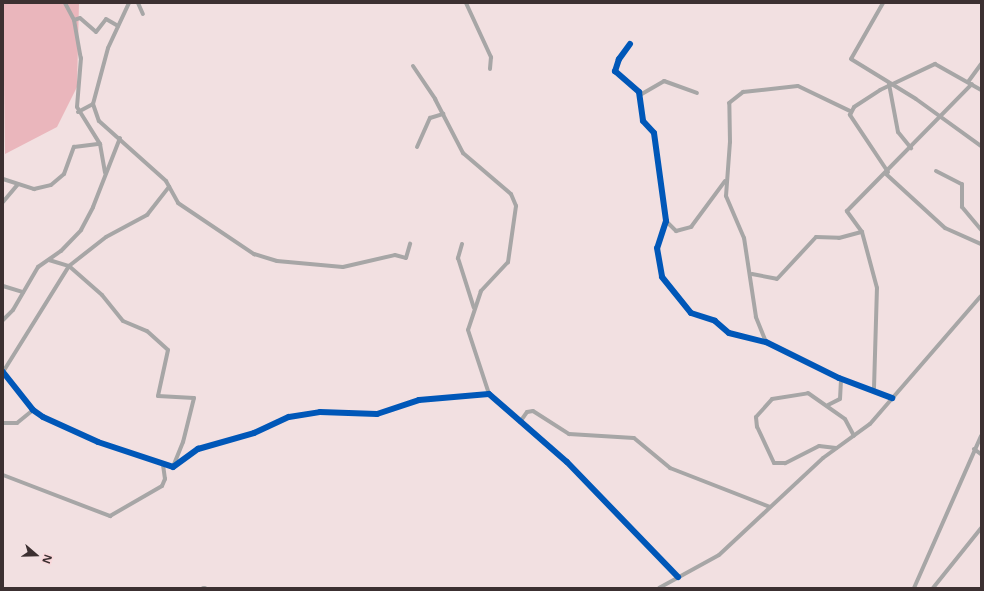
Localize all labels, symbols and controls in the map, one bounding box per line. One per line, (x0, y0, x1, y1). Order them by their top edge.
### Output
north arrow (16, 535, 56, 575)
text: N (39, 552, 56, 566)

